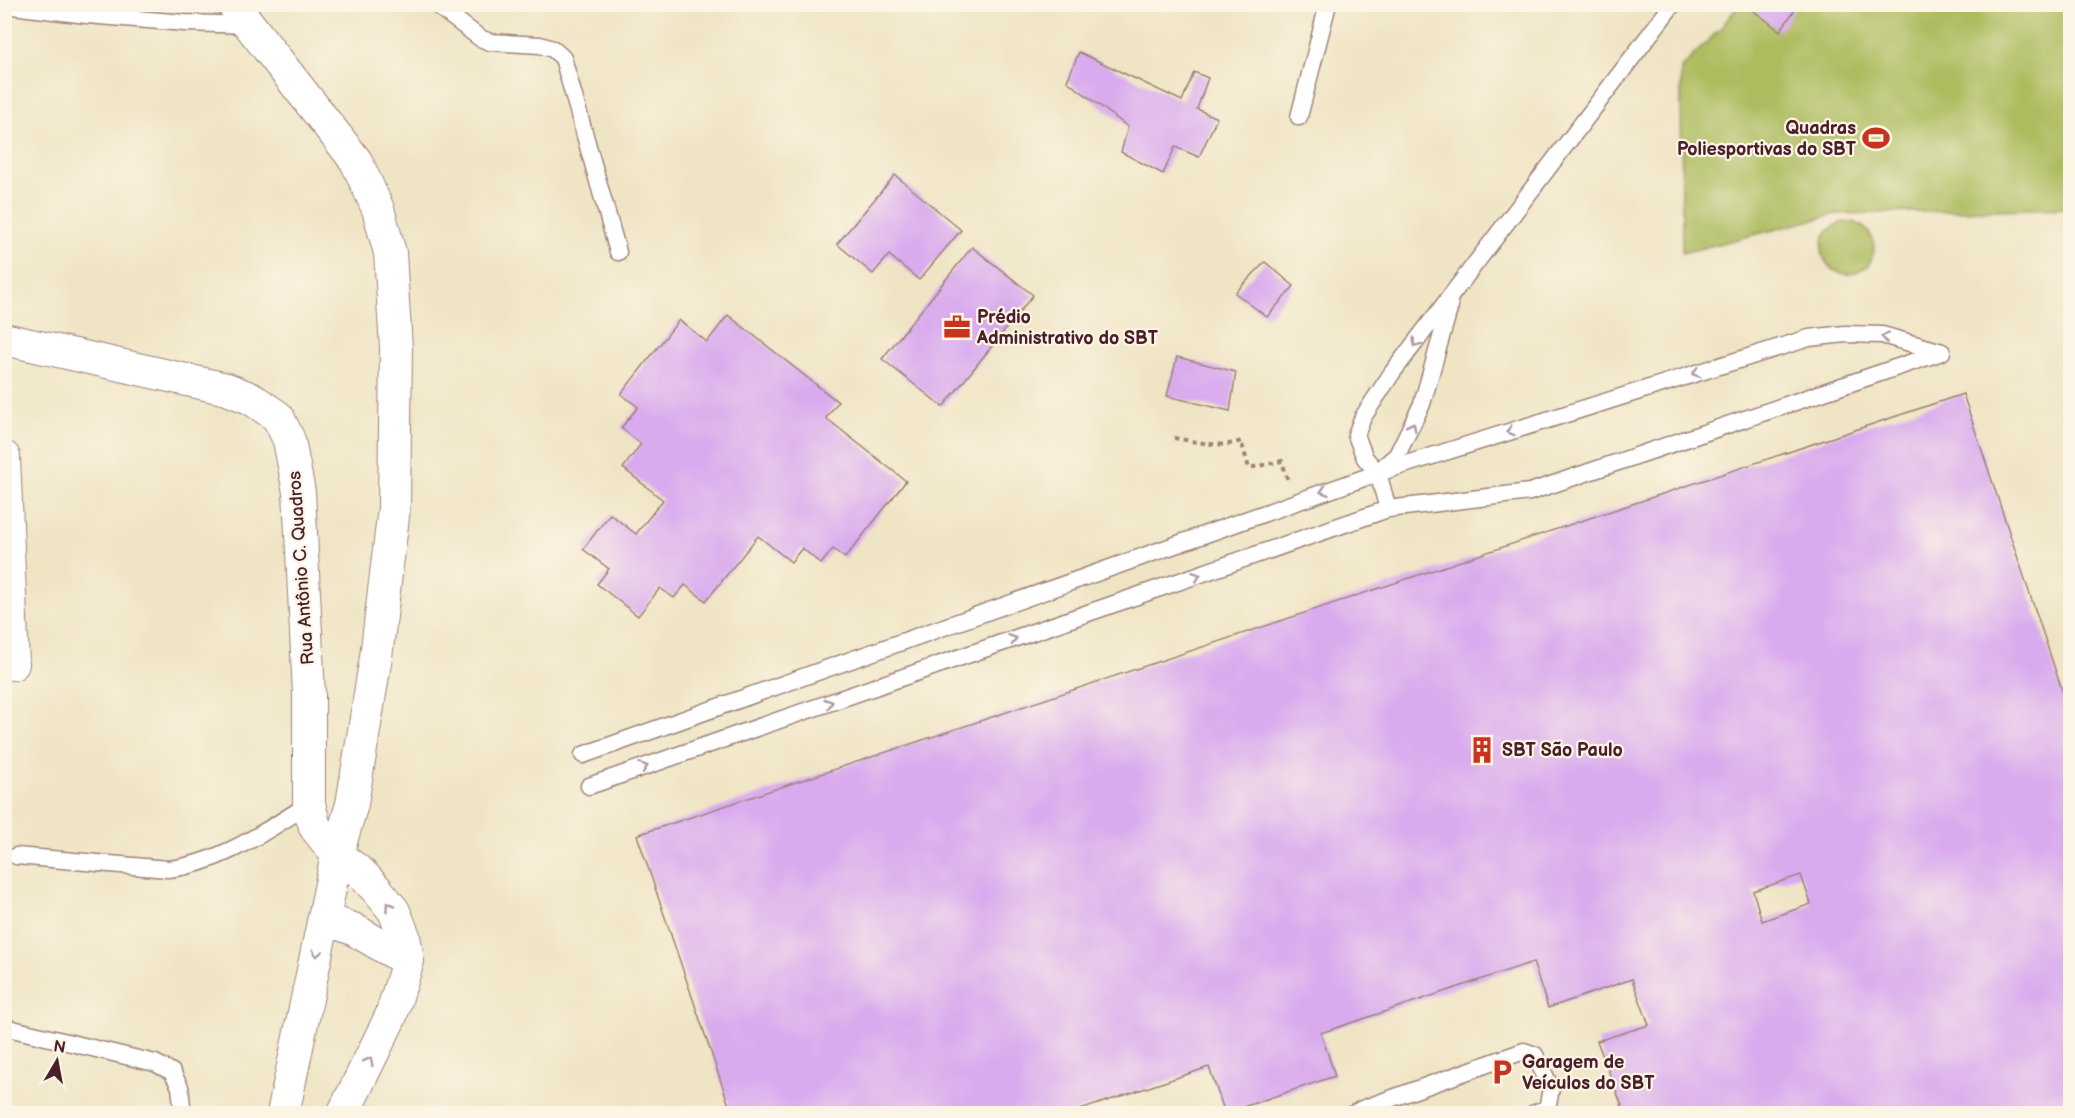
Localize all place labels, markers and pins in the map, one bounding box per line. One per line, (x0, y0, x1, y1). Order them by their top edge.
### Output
place label: Quadras Poliesportivas do SBT (1677, 118, 1857, 160)
sports icon: Quadras Poliesportivas do SBT (1861, 123, 1891, 153)
place label: Prédio Administrativo do SBT (976, 307, 1159, 349)
office icon: Prédio Administrativo do SBT (942, 312, 972, 342)
building icon: SBT São Paulo (1467, 735, 1497, 765)
place label: SBT São Paulo (1502, 740, 1623, 761)
place label: Garagem de Veículos do SBT (1522, 1052, 1655, 1094)
parking icon: Garagem de Veículos do SBT (1487, 1057, 1517, 1087)

